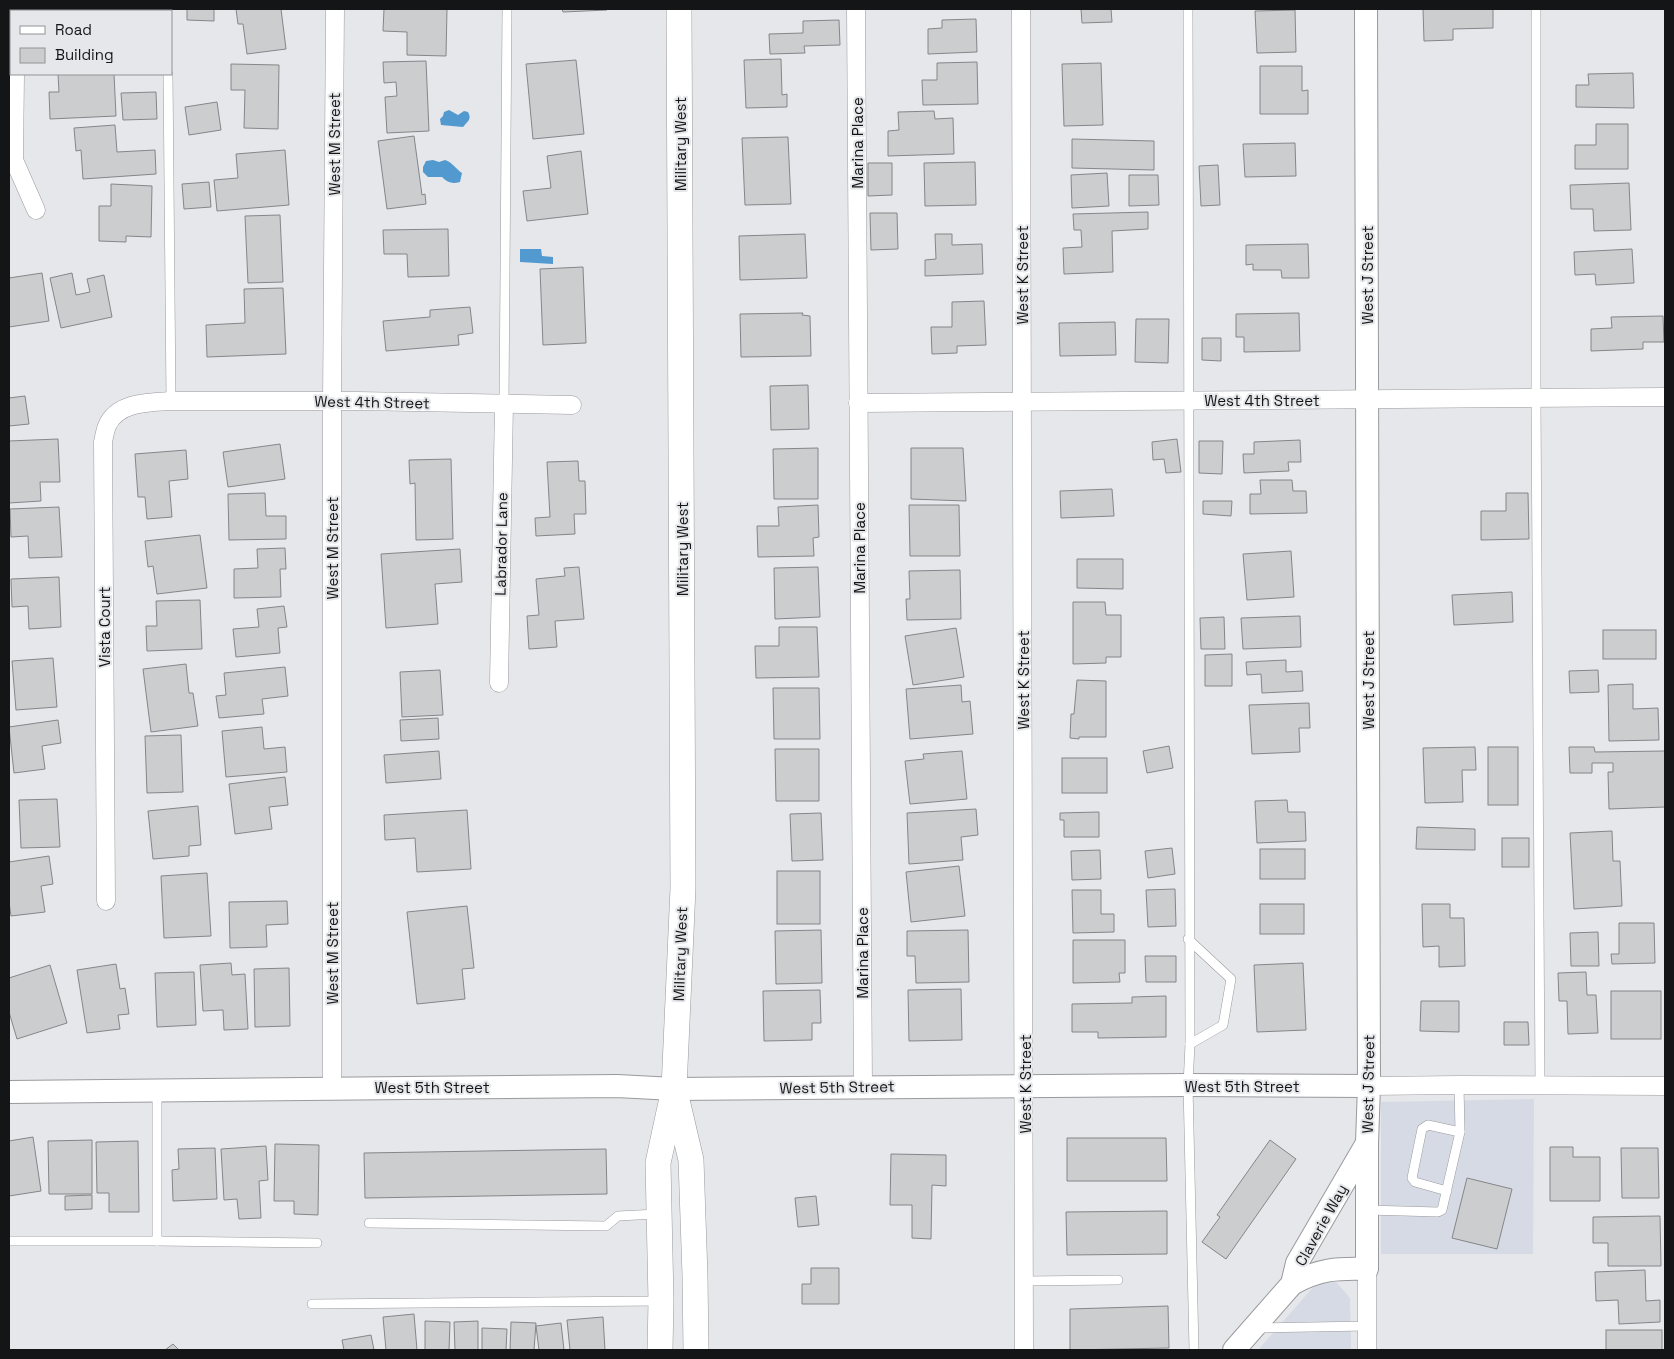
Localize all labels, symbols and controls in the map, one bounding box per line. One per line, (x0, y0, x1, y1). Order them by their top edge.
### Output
legend (10, 10, 172, 75)
text: Road (55, 20, 92, 39)
text: Building (55, 45, 114, 64)
street label: West M Street (325, 92, 344, 195)
street label: Military West (671, 97, 690, 191)
street label: Marina Place (848, 97, 867, 189)
street label: West K Street (1013, 225, 1032, 325)
street label: West J Street (1358, 225, 1377, 324)
street label: West 4th Street (314, 391, 430, 413)
street label: West 4th Street (1204, 391, 1320, 410)
street label: Labrador Lane (491, 492, 511, 596)
street label: West M Street (323, 496, 342, 599)
street label: Military West (673, 502, 692, 596)
street label: Marina Place (850, 502, 869, 594)
street label: Vista Court (95, 587, 114, 667)
street label: West K Street (1014, 630, 1033, 730)
street label: West J Street (1359, 630, 1378, 729)
street label: West M Street (323, 901, 342, 1004)
street label: Military West (669, 906, 691, 1002)
street label: Marina Place (853, 907, 872, 999)
street label: West K Street (1016, 1034, 1035, 1134)
street label: West J Street (1358, 1034, 1378, 1134)
street label: West 5th Street (779, 1076, 895, 1098)
street label: West 5th Street (1184, 1077, 1300, 1096)
street label: West 5th Street (374, 1078, 490, 1097)
street label: Claverie Way (1291, 1181, 1351, 1269)

